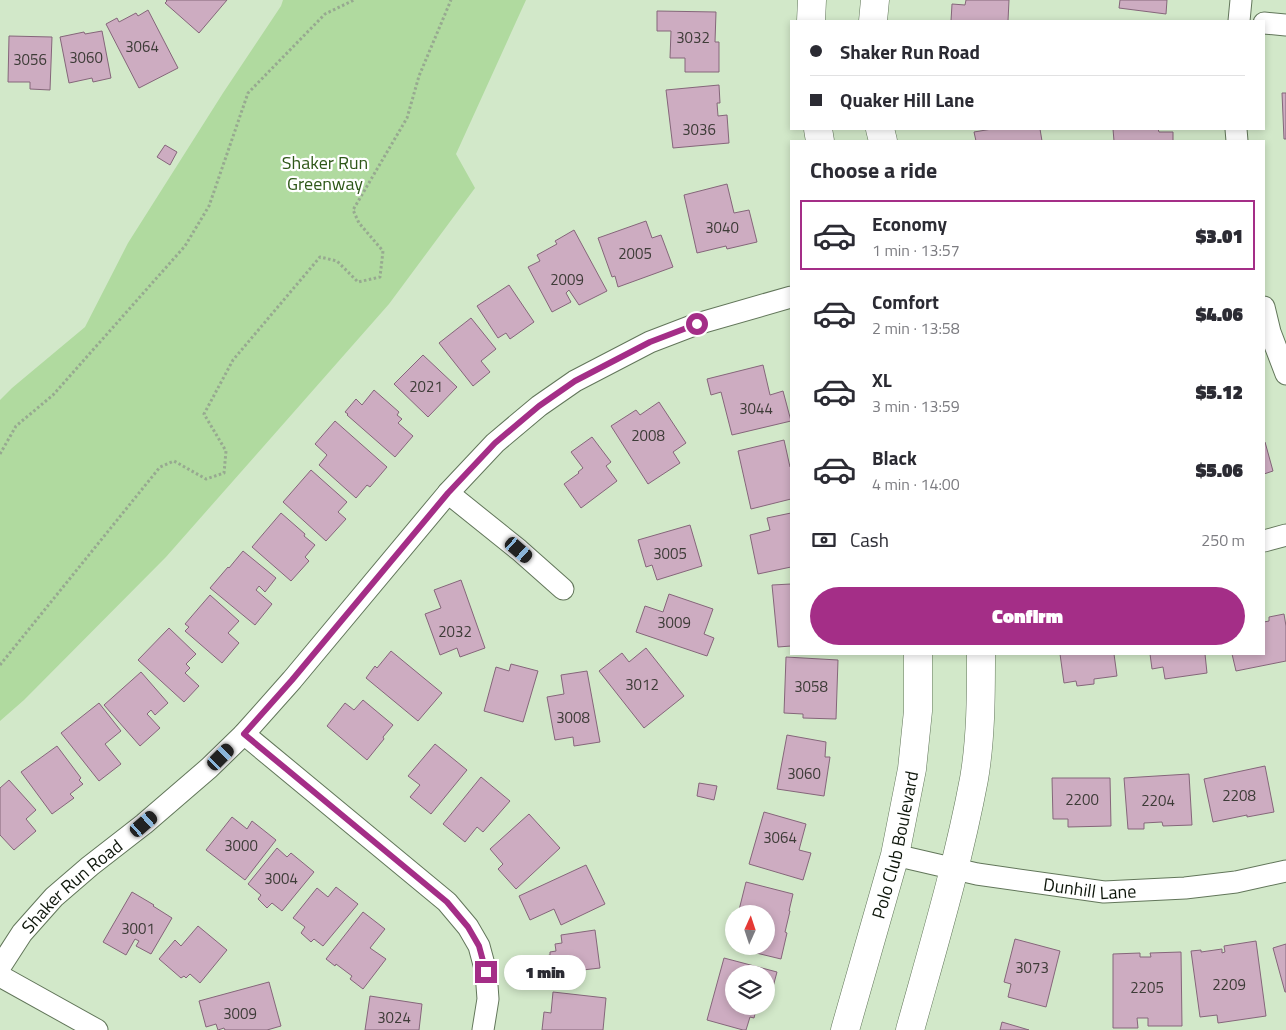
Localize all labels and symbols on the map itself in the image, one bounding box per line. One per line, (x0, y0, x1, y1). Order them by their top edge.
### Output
house number: 3032 (676, 26, 710, 49)
house number: 3064 (125, 35, 159, 58)
house number: 3060 (69, 46, 103, 69)
house number: 3056 (13, 48, 47, 71)
house number: 3036 (682, 118, 716, 141)
park label: Shaker Run Greenway (282, 149, 368, 197)
house number: 3040 (705, 216, 739, 239)
house number: 2005 (618, 242, 652, 265)
house number: 2009 (550, 268, 584, 291)
route start (686, 313, 708, 335)
house number: 2021 (409, 375, 443, 398)
house number: 3044 (739, 397, 773, 420)
house number: 2008 (631, 424, 665, 447)
car (502, 534, 535, 566)
house number: 3005 (653, 542, 687, 565)
house number: 3009 (657, 611, 691, 634)
house number: 2032 (438, 620, 472, 643)
house number: 3012 (625, 673, 659, 696)
house number: 3058 (794, 675, 828, 698)
house number: 3008 (556, 706, 590, 729)
car (205, 741, 236, 773)
house number: 3060 (787, 762, 821, 785)
street label: Polo Club Boulevard (864, 768, 925, 922)
house number: 2208 (1222, 784, 1256, 807)
house number: 2200 (1065, 788, 1099, 811)
house number: 2204 (1141, 789, 1175, 812)
car (127, 808, 160, 840)
house number: 3064 (763, 826, 797, 849)
street label: Shaker Run Road (14, 832, 128, 939)
house number: 3000 (224, 834, 258, 857)
house number: 3004 (264, 867, 298, 890)
street label: Dunhill Lane (1042, 870, 1137, 906)
north arrow (725, 905, 775, 955)
house number: 3001 (121, 917, 155, 940)
callout: 1 min (504, 954, 586, 990)
house number: 3073 (1015, 956, 1049, 979)
route end (475, 961, 497, 983)
house number: 2209 (1212, 973, 1246, 996)
house number: 2205 (1130, 976, 1164, 999)
house number: 3009 (223, 1002, 257, 1025)
house number: 3024 (377, 1006, 411, 1029)

